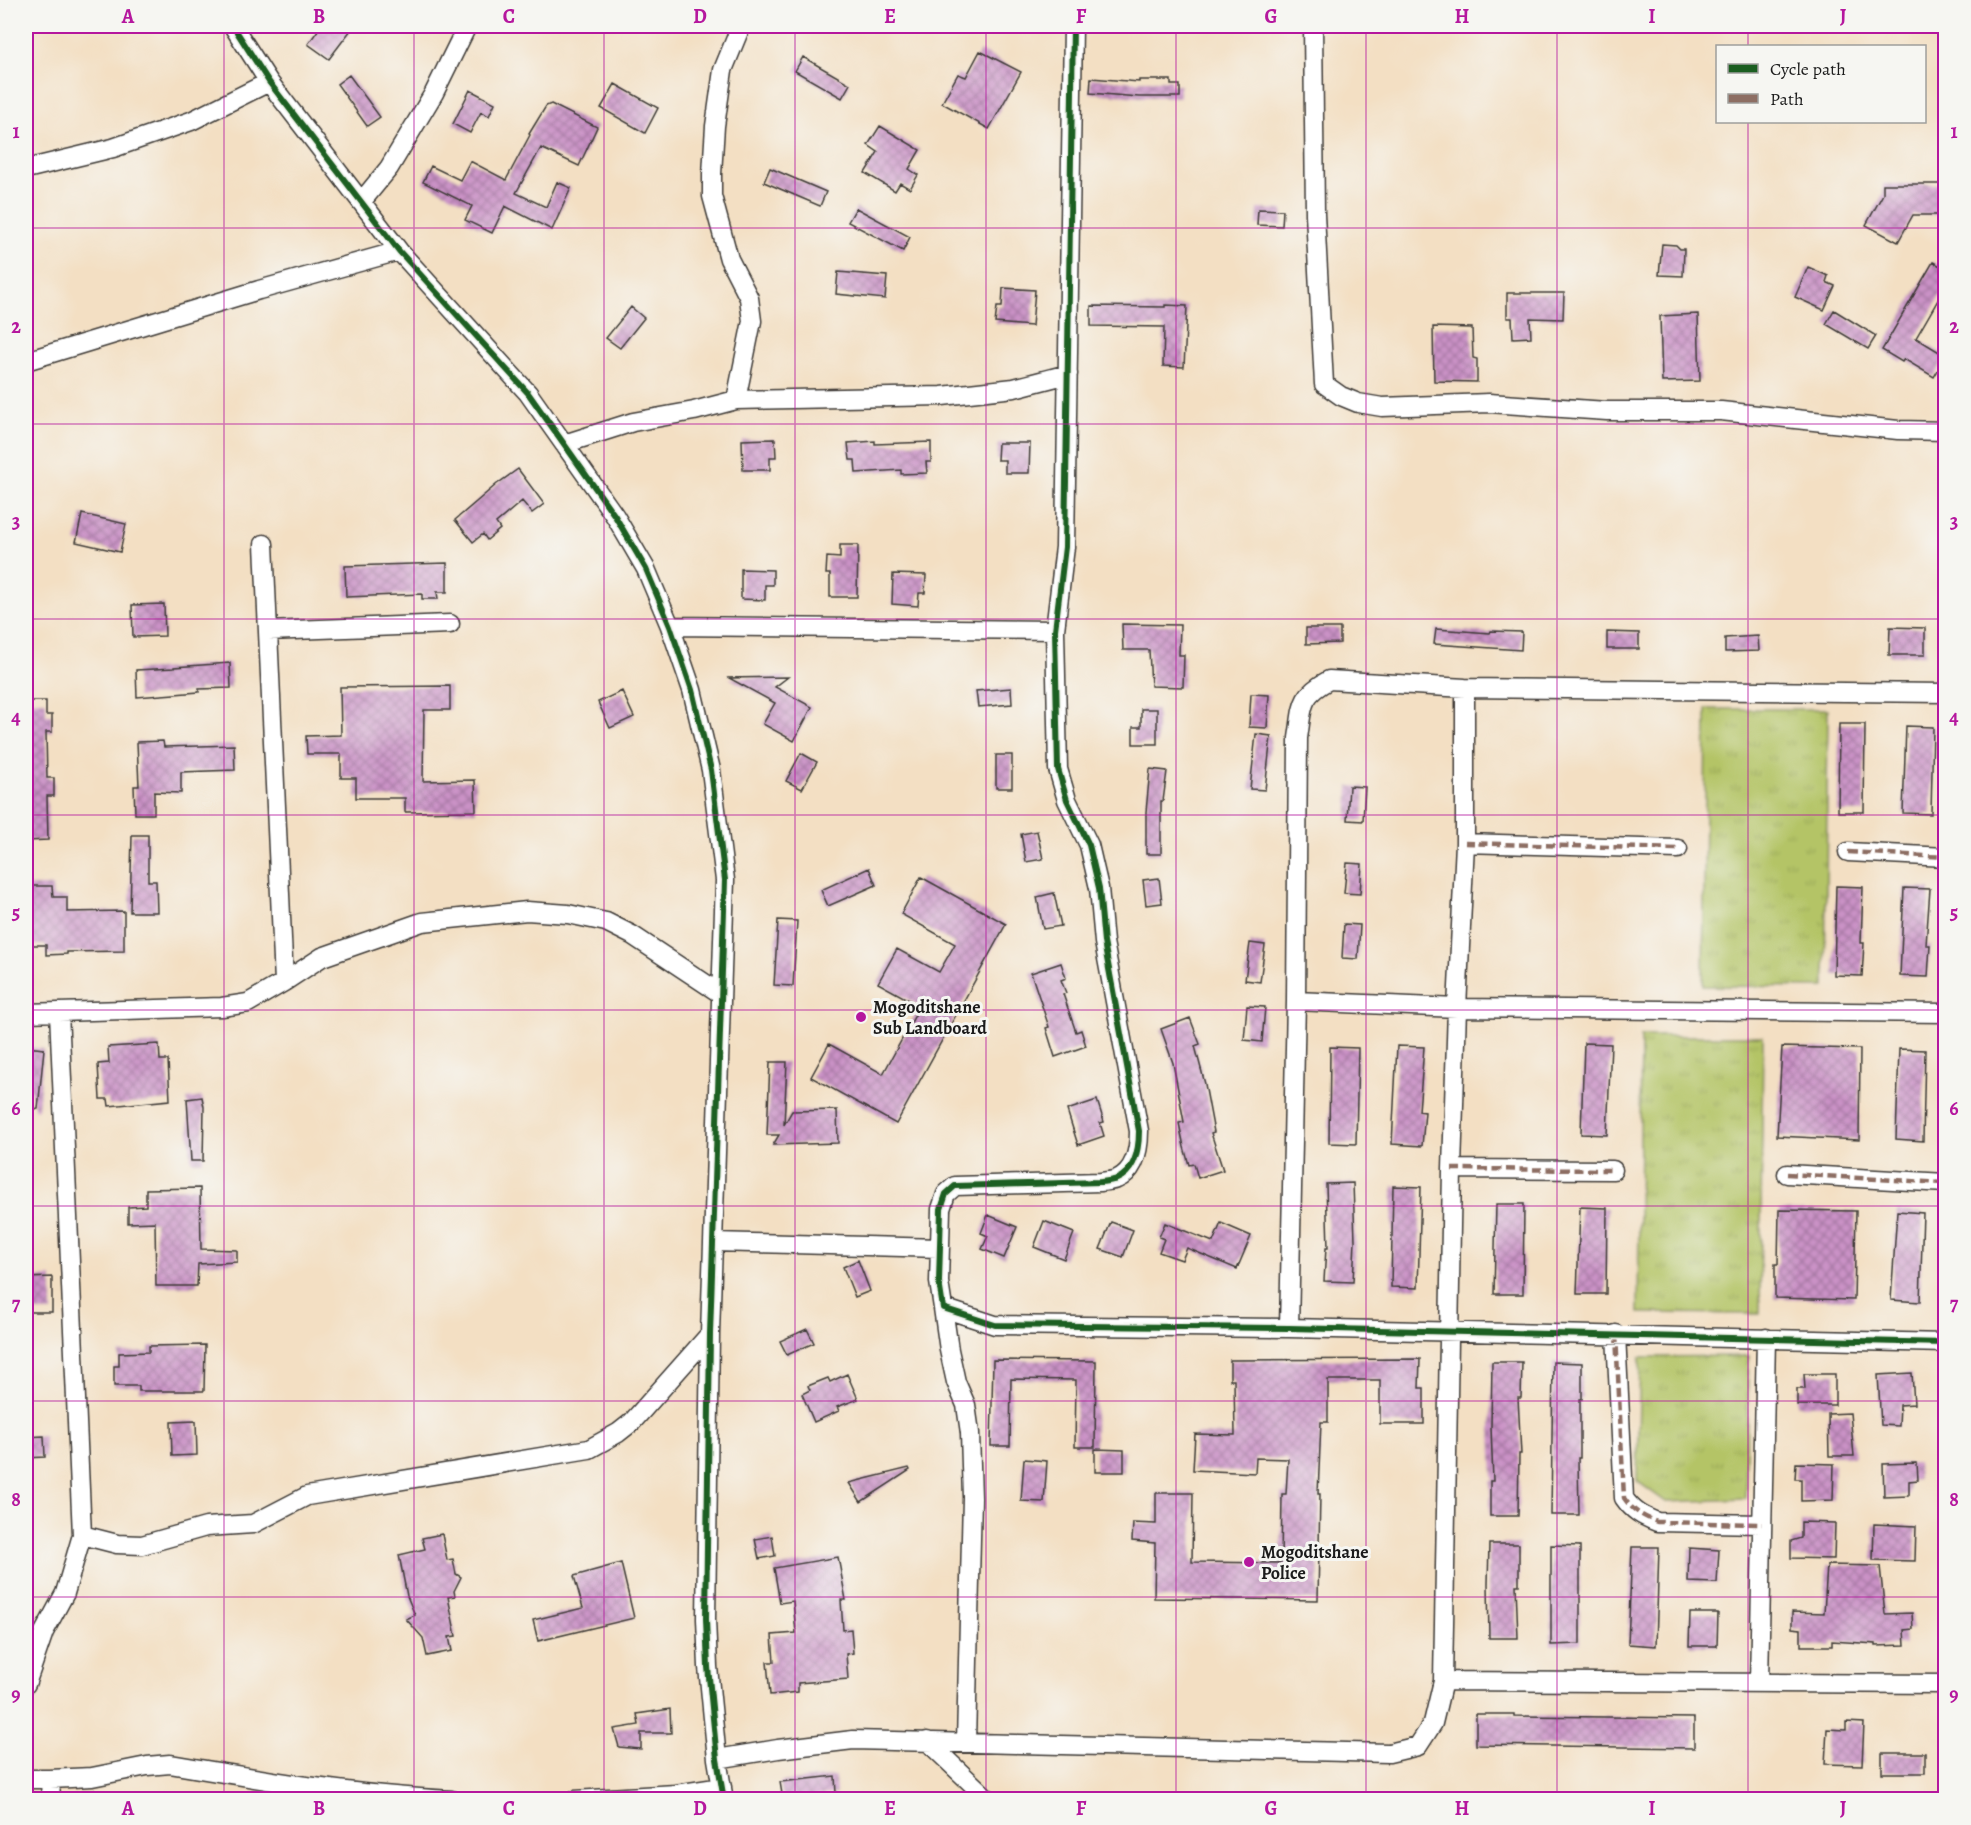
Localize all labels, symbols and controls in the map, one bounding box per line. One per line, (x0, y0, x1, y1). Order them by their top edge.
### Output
text: A (121, 3, 135, 30)
text: B (313, 3, 325, 30)
text: C (503, 3, 515, 30)
text: D (693, 3, 707, 30)
text: E (884, 3, 896, 30)
text: F (1076, 3, 1087, 30)
text: G (1264, 3, 1278, 30)
text: H (1455, 3, 1470, 30)
text: I (1648, 3, 1656, 30)
text: J (1840, 3, 1847, 30)
legend (1716, 45, 1926, 123)
text: Cycle path (1770, 57, 1846, 81)
text: Path (1770, 87, 1804, 111)
text: 1 (12, 118, 20, 145)
text: 1 (1950, 118, 1958, 145)
text: 2 (11, 313, 21, 340)
text: 2 (1949, 313, 1959, 340)
text: 3 (12, 508, 20, 535)
text: 3 (1950, 508, 1958, 535)
text: 4 (11, 704, 21, 731)
text: 4 (1949, 704, 1959, 731)
text: 5 (12, 899, 20, 926)
text: 5 (1950, 899, 1958, 926)
place label: Mogoditshane Sub Landboard (873, 995, 987, 1040)
marker: Mogoditshane Sub Landboard (854, 1010, 868, 1024)
text: 6 (11, 1095, 21, 1122)
text: 6 (1949, 1095, 1959, 1122)
text: 7 (12, 1290, 21, 1317)
text: 7 (1950, 1290, 1959, 1317)
text: 8 (11, 1486, 21, 1513)
text: 8 (1949, 1486, 1959, 1513)
place label: Mogoditshane Police (1261, 1540, 1369, 1585)
marker: Mogoditshane Police (1242, 1555, 1256, 1569)
text: 9 (11, 1681, 21, 1708)
text: 9 (1949, 1681, 1959, 1708)
text: A (121, 1795, 135, 1822)
text: B (313, 1795, 325, 1822)
text: C (503, 1795, 515, 1822)
text: D (693, 1795, 707, 1822)
text: E (884, 1795, 896, 1822)
text: F (1076, 1795, 1087, 1822)
text: G (1264, 1795, 1278, 1822)
text: H (1455, 1795, 1470, 1822)
text: I (1648, 1795, 1656, 1822)
text: J (1840, 1795, 1847, 1822)

